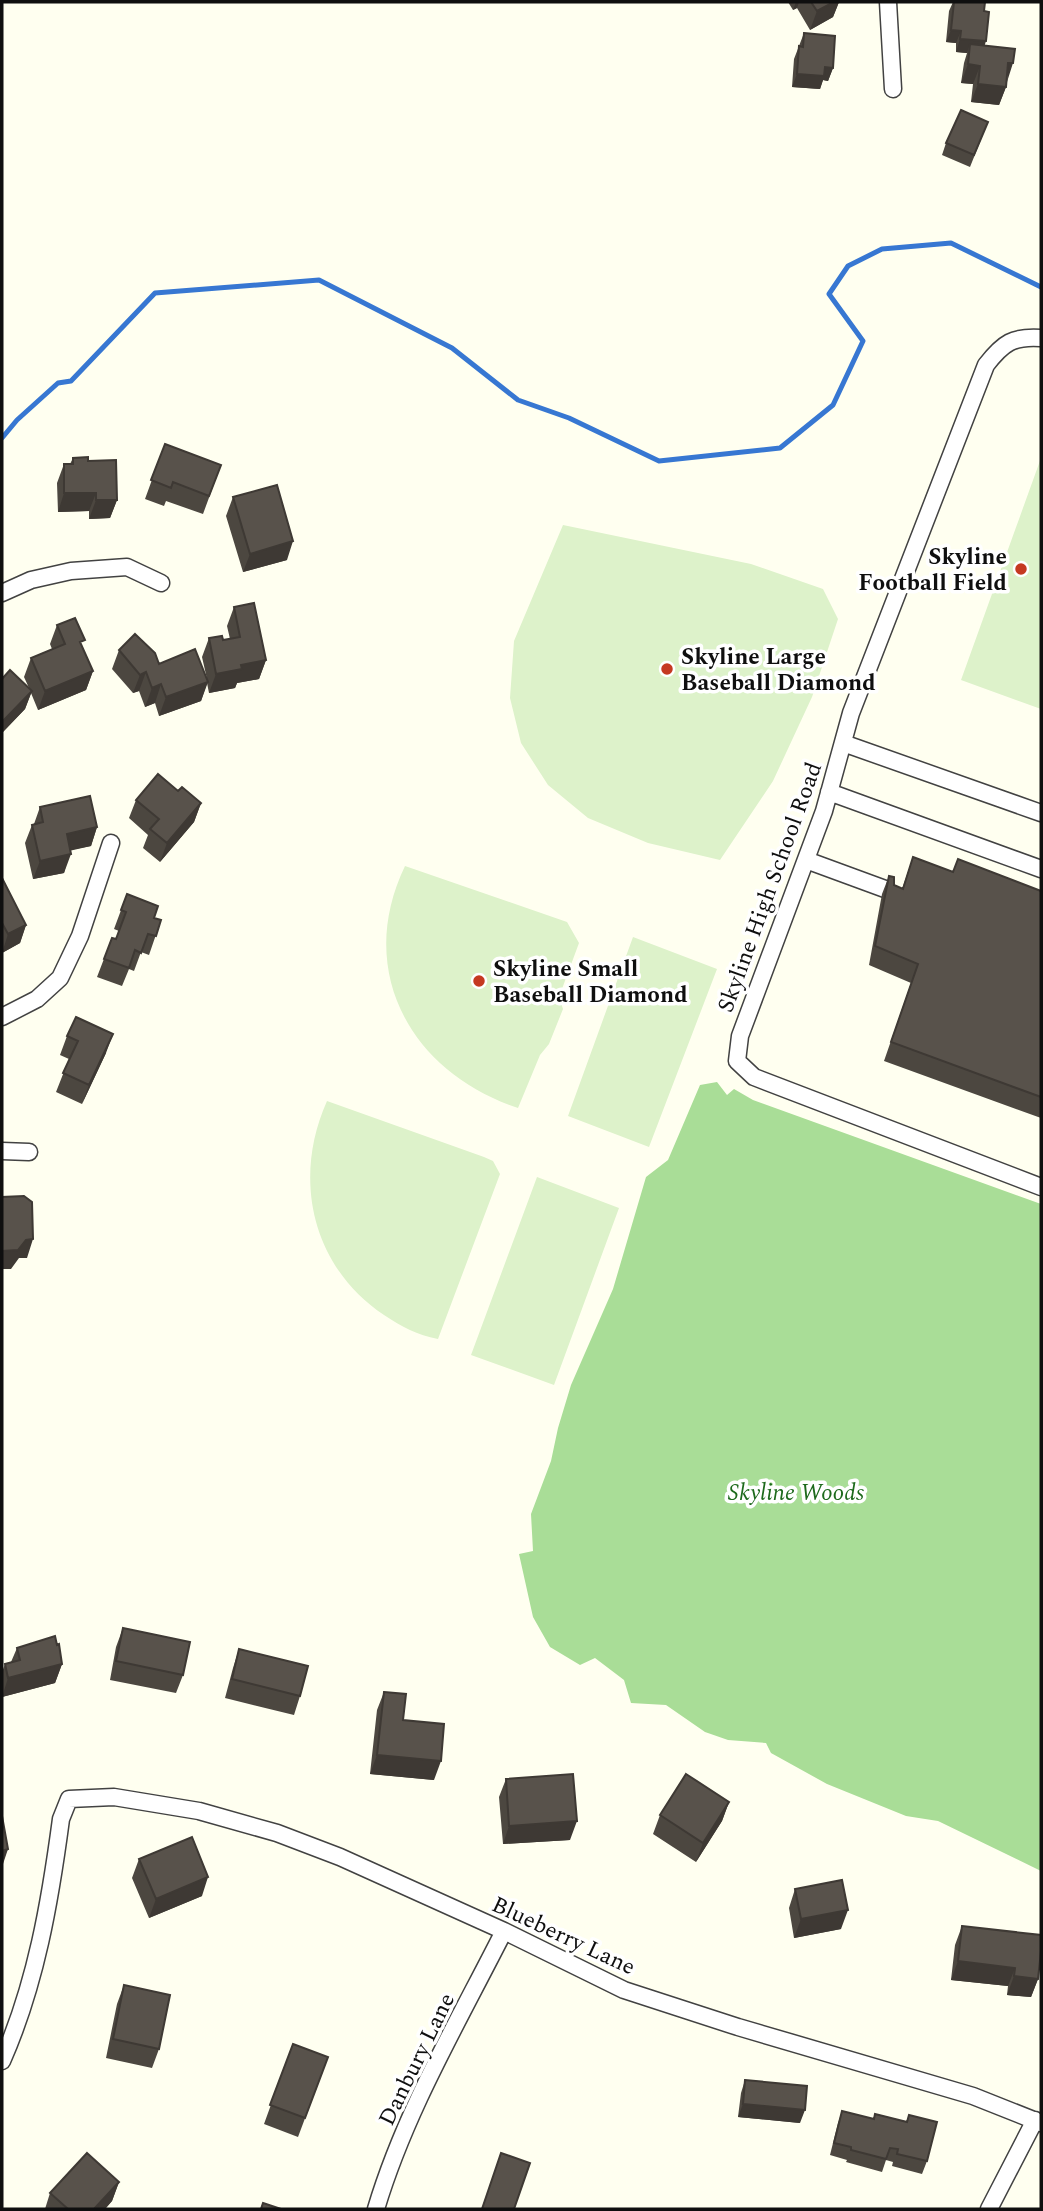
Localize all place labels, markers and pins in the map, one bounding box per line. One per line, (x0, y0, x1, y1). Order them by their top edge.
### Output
place label: Skyline Football Field (858, 540, 1007, 601)
marker: Skyline Football Field (1013, 561, 1029, 577)
place label: Skyline Large Baseball Diamond (681, 640, 876, 701)
marker: Skyline Large Baseball Diamond (659, 661, 675, 677)
place label: Skyline Small Baseball Diamond (493, 952, 688, 1013)
marker: Skyline Small Baseball Diamond (471, 973, 487, 989)

